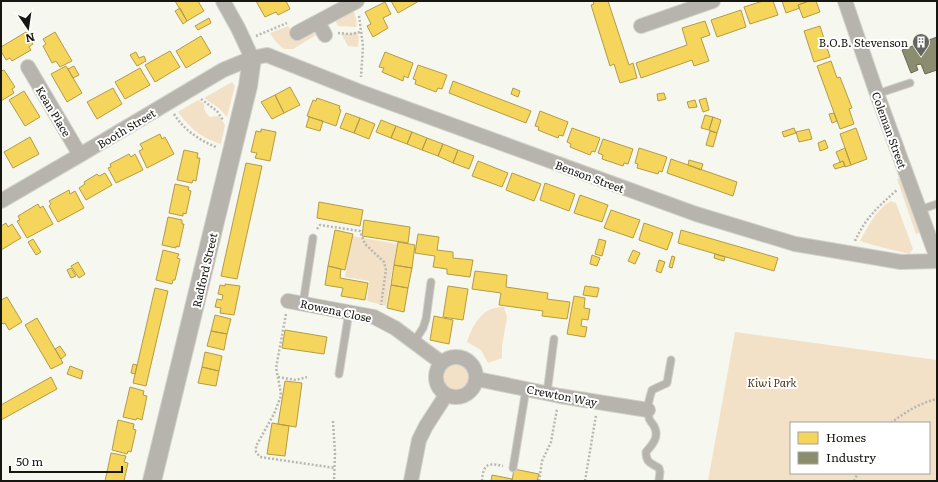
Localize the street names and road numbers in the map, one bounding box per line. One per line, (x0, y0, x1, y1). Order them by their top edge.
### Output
street label: Kean Place (33, 83, 76, 140)
street label: Coleman Street (869, 89, 911, 171)
street label: Booth Street (94, 104, 159, 152)
street label: Benson Street (553, 156, 627, 196)
street label: Radford Street (188, 230, 221, 309)
street label: Rowena Close (299, 295, 373, 325)
street label: Crewton Way (525, 380, 599, 410)

